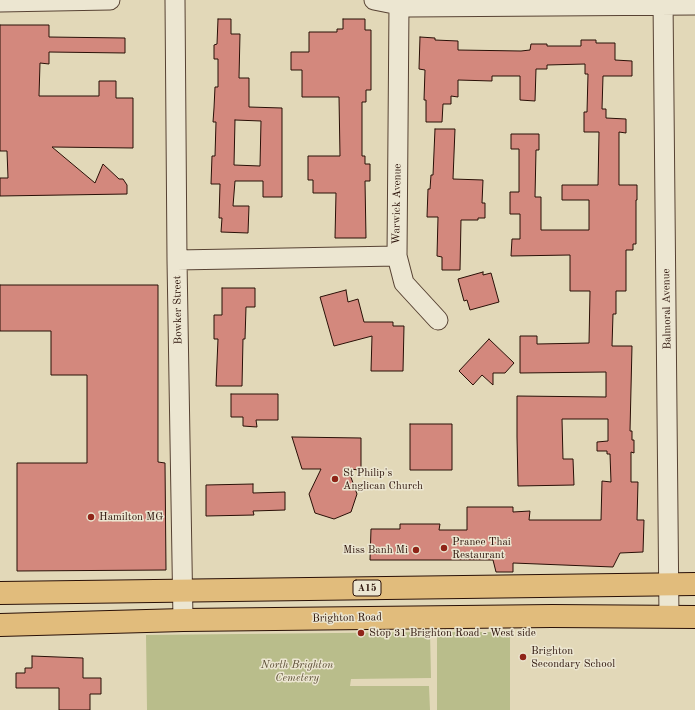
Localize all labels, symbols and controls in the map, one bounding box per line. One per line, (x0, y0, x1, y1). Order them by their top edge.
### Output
street label: Warwick Avenue (390, 163, 404, 245)
street label: Balmoral Avenue (660, 268, 674, 350)
street label: Bowker Street (171, 275, 185, 345)
place label: St Philip's Anglican Church (343, 466, 423, 492)
marker: St Philip's Anglican Church (330, 474, 340, 484)
place label: Hamilton MG (99, 510, 163, 524)
marker: Hamilton MG (86, 512, 96, 522)
place label: Pranee Thai Restaurant (452, 535, 511, 561)
place label: Miss Banh Mi (343, 543, 408, 557)
marker: Pranee Thai Restaurant (439, 543, 449, 553)
marker: Miss Banh Mi (411, 545, 421, 555)
road number: A15 (353, 580, 381, 596)
street label: Brighton Road (312, 611, 382, 625)
place label: Stop 31 Brighton Road - West side (369, 626, 536, 640)
marker: Stop 31 Brighton Road - West side (356, 628, 366, 638)
place label: Brighton Secondary School (531, 644, 615, 670)
marker: Brighton Secondary School (518, 652, 528, 662)
park label: North Brighton Cemetery (261, 658, 333, 684)

